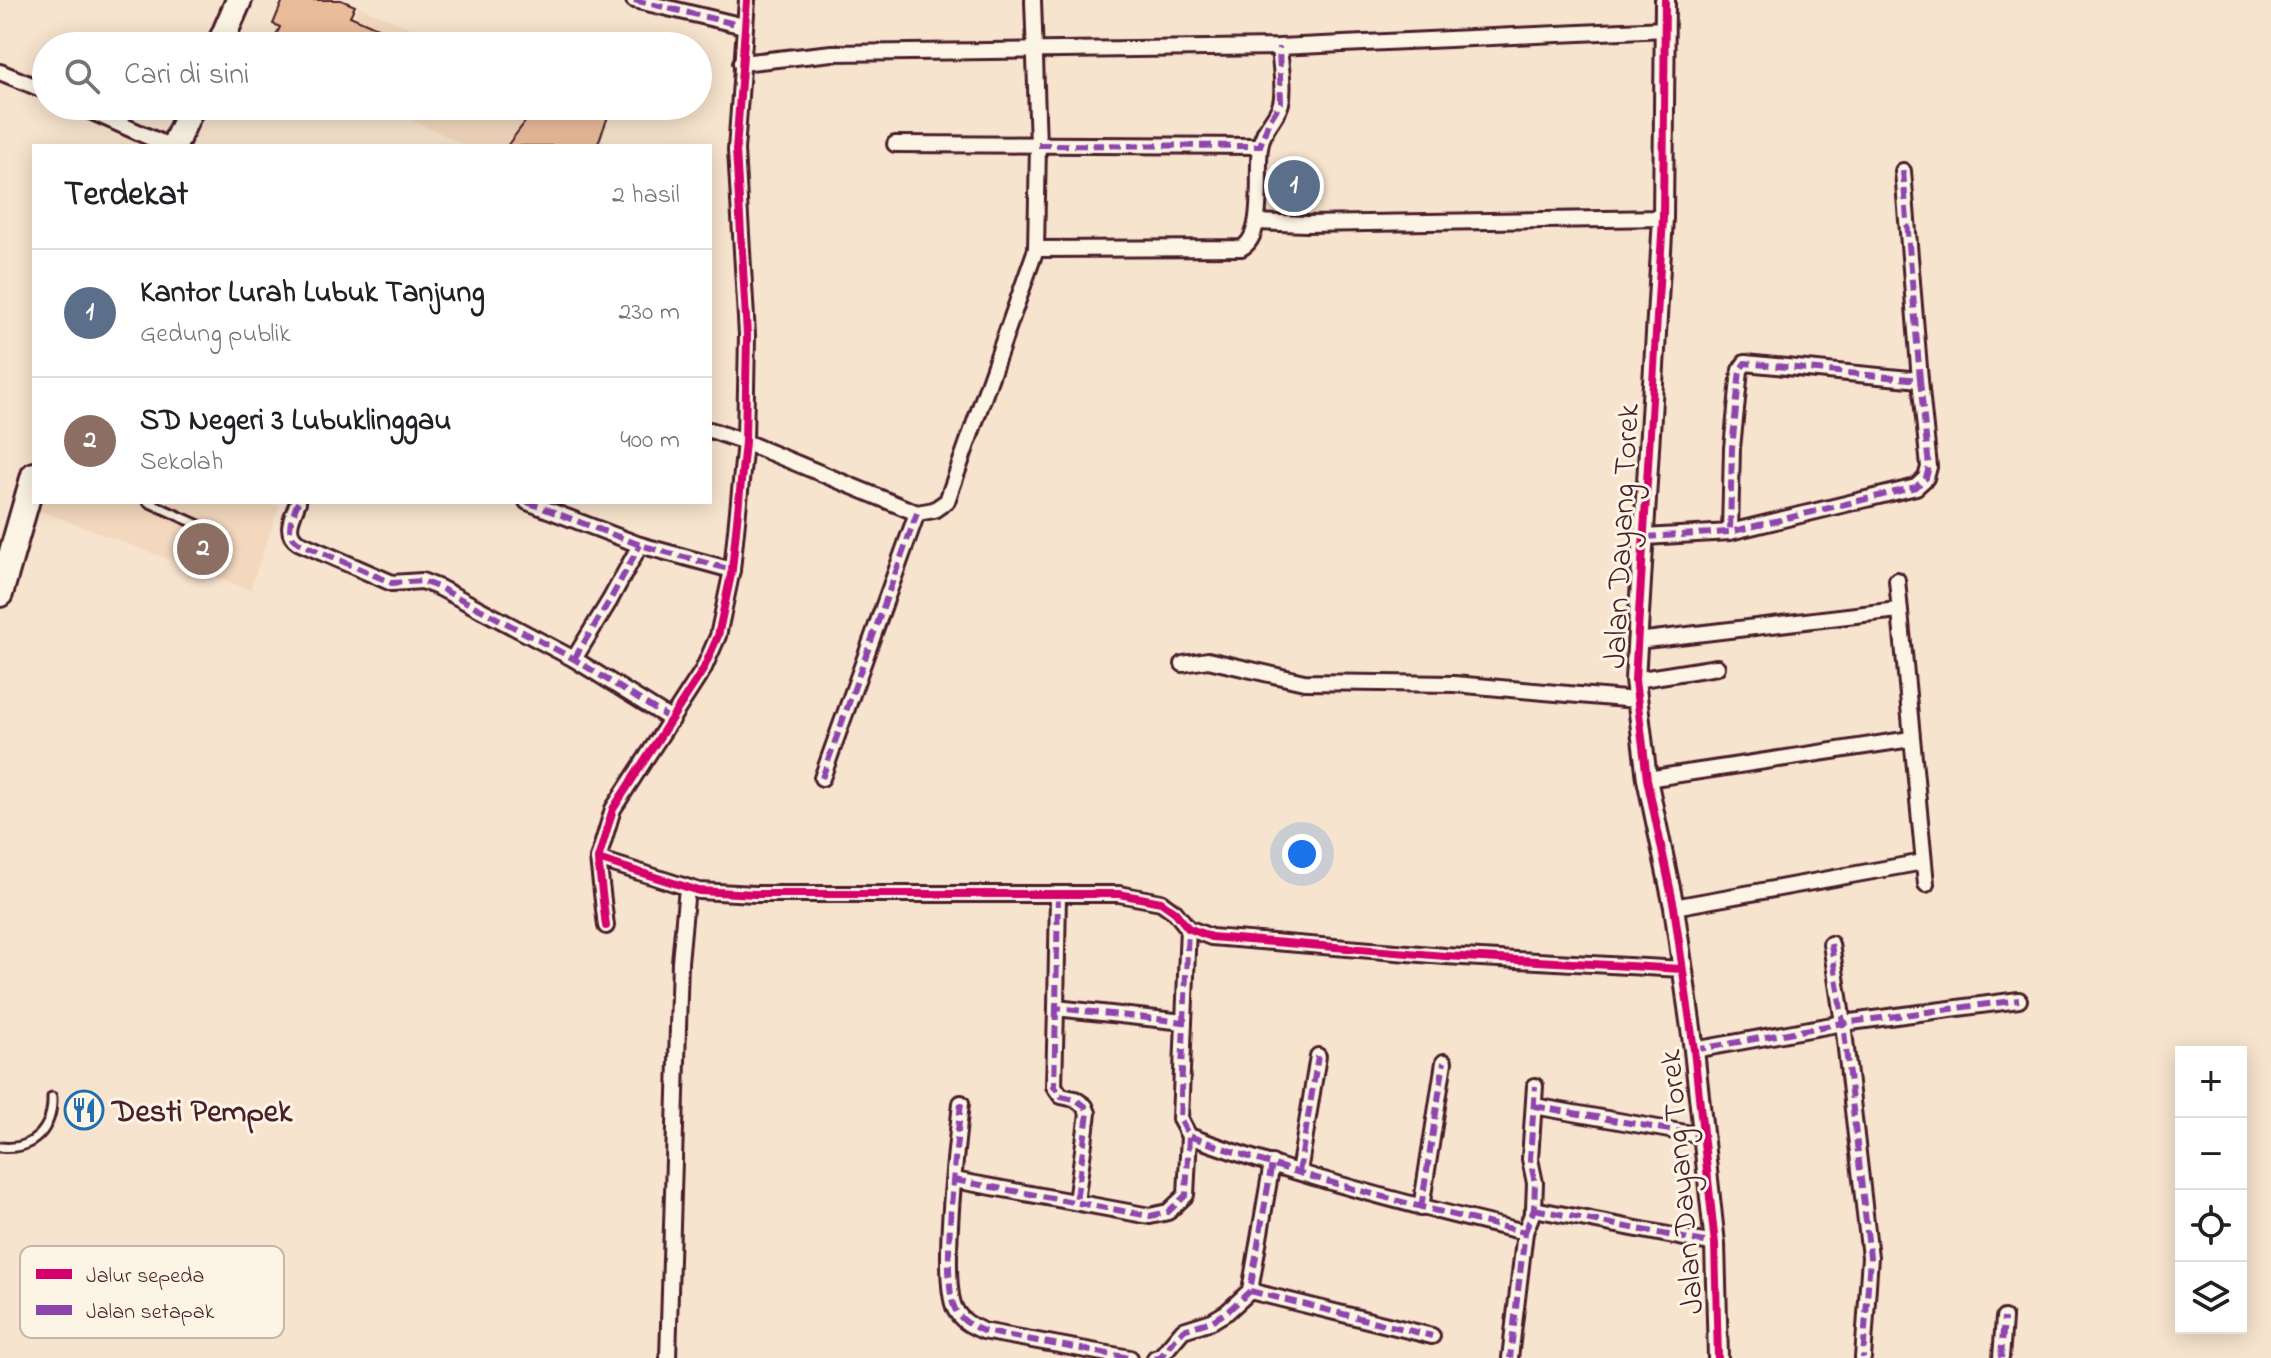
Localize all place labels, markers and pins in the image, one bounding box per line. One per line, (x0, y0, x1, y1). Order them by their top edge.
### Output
pin: 1 (1268, 156, 1320, 216)
pin: 2 (177, 519, 229, 579)
restaurant icon: Desti Pempek (63, 1089, 105, 1131)
place label: Desti Pempek (110, 1090, 293, 1137)

